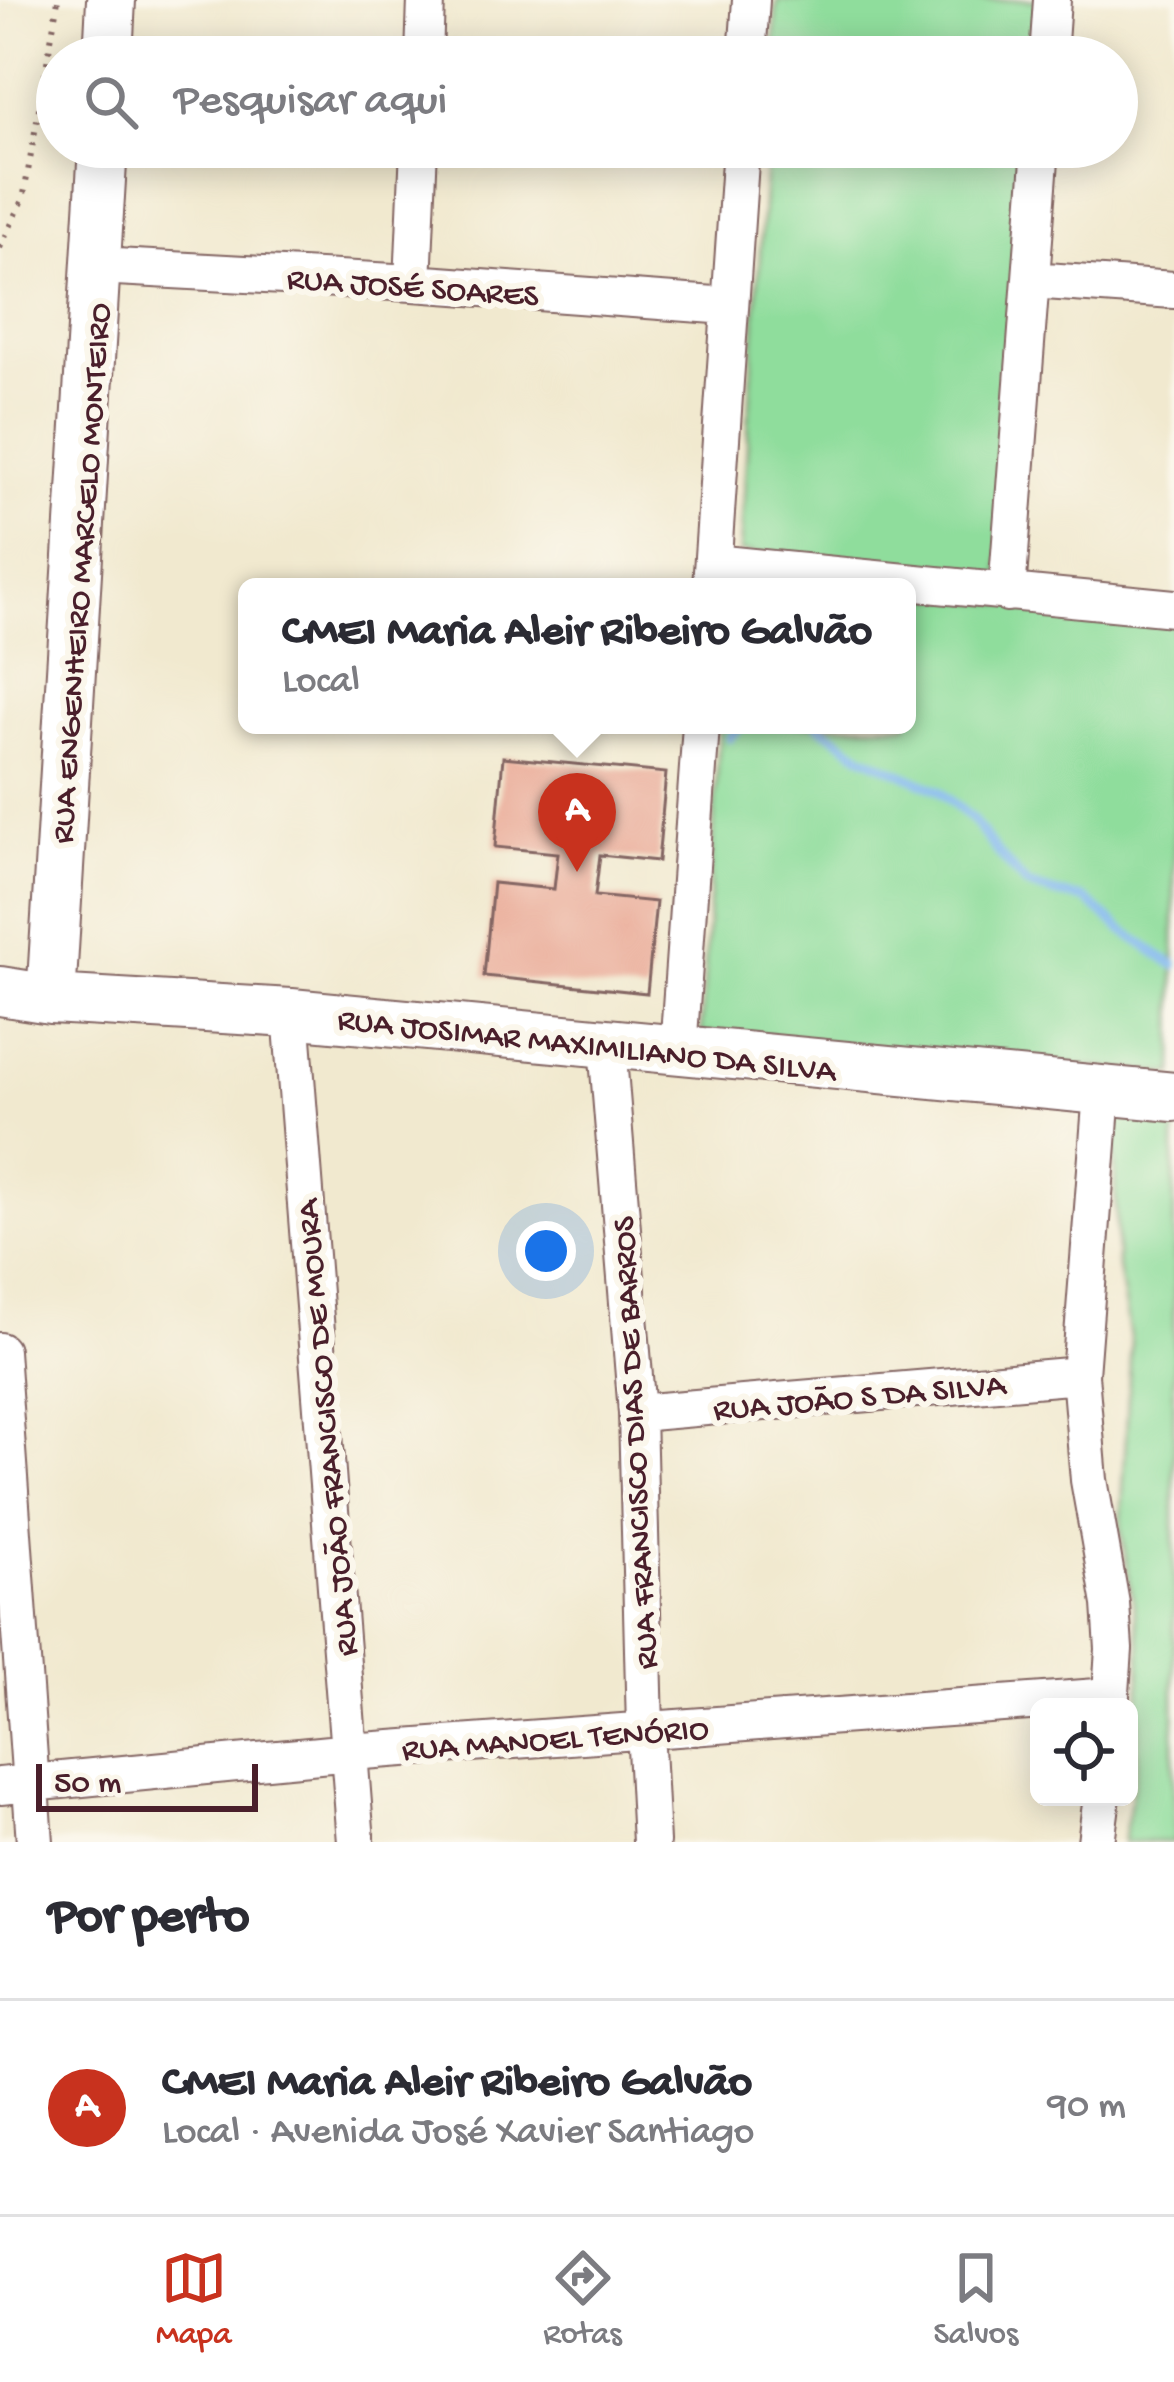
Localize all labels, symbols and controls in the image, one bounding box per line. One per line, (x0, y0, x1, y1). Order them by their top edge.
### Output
search box (36, 36, 1138, 168)
icon: search (78, 69, 144, 135)
text: Pesquisar aqui (174, 76, 447, 129)
street label: RUA JOSÉ SOARES (285, 262, 541, 318)
street label: RUA ENGENHEIRO MARCELO MONTEIRO (46, 302, 122, 845)
popup (238, 578, 916, 734)
text: CMEI Maria Aleir Ribeiro Galvão (282, 607, 872, 660)
text: Local (282, 660, 360, 706)
pin: A (538, 773, 616, 872)
street label: RUA JOSIMAR MAXIMILIANO DA SILVA (335, 1003, 839, 1093)
street label: RUA JOÃO FRANCISCO DE MOURA (291, 1196, 369, 1657)
street label: RUA FRANCISCO DIAS DE BARROS (607, 1215, 669, 1670)
your location (516, 1221, 576, 1281)
street label: RUA JOÃO S DA SILVA (712, 1368, 1009, 1432)
map controls (1030, 1698, 1138, 1806)
button: locate (1030, 1698, 1138, 1806)
street label: RUA MANOEL TENÓRIO (401, 1712, 710, 1772)
scale bar (36, 1758, 258, 1811)
text: 50 m (54, 1766, 121, 1804)
text: Por perto (48, 1890, 250, 1950)
text: CMEI Maria Aleir Ribeiro Galvão (162, 2058, 752, 2111)
text: A (75, 2085, 99, 2131)
text: 90 m (1047, 2085, 1126, 2131)
text: Local · Avenida José Xavier Santiago (162, 2111, 754, 2157)
tab: Mapa (156, 2245, 232, 2355)
tab: Rotas (543, 2245, 622, 2355)
tab: Salvos (933, 2245, 1018, 2355)

